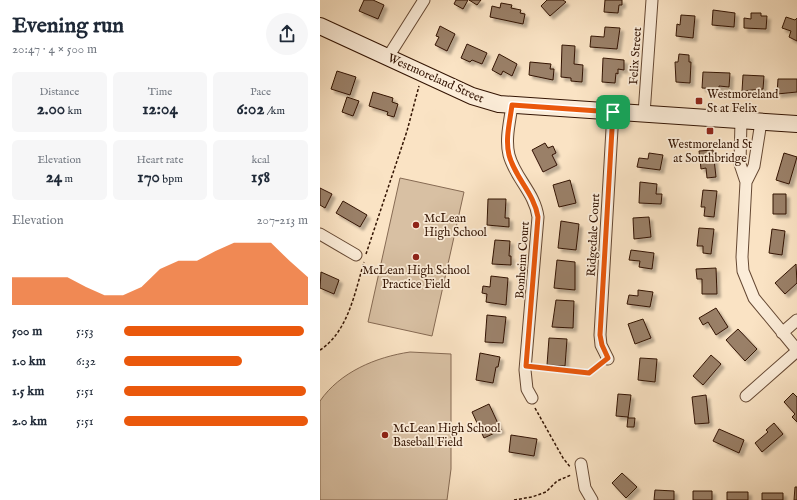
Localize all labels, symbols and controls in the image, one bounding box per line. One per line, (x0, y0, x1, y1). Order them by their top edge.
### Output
text: Evening run (12, 12, 124, 40)
button: share (266, 13, 308, 55)
street label: Felix Street (626, 27, 645, 85)
text: 20:47 · 4 × 500 m (12, 41, 97, 58)
street label: Westmoreland Street (385, 50, 486, 106)
text: Distance (39, 85, 79, 99)
text: Time (148, 85, 172, 99)
text: Pace (250, 85, 271, 99)
place label: Westmoreland St at Felix (707, 87, 779, 116)
pin (596, 95, 630, 129)
marker: Westmoreland St at Felix (694, 96, 704, 106)
text: 2.00 (37, 99, 65, 120)
text: 12:04 (142, 99, 178, 120)
text: 6:02 (236, 99, 264, 120)
icon: arrive (602, 101, 624, 123)
text: km (65, 104, 82, 118)
text: /km (264, 104, 285, 118)
marker: Westmoreland St at Southbridge (705, 126, 715, 136)
place label: Westmoreland St at Southbridge (668, 137, 752, 166)
text: Elevation (38, 153, 81, 167)
text: Heart rate (137, 153, 183, 167)
text: kcal (251, 153, 270, 167)
text: 24 (46, 167, 62, 188)
text: 170 (137, 167, 160, 188)
text: 158 (251, 167, 270, 188)
text: m (62, 172, 73, 186)
text: bpm (160, 172, 183, 186)
street label: Ridgedale Court (584, 193, 603, 277)
place label: McLean High School (424, 211, 488, 240)
text: Elevation (12, 212, 64, 229)
text: 207–213 m (256, 212, 308, 229)
marker: McLean High School (411, 220, 421, 230)
street label: Bonheim Court (512, 221, 533, 299)
marker: McLean High School Practice Field (411, 252, 421, 262)
place label: McLean High School Practice Field (362, 263, 470, 292)
text: 500 m (12, 323, 42, 340)
text: 5:53 (76, 323, 94, 340)
text: 1.0 km (12, 353, 46, 370)
text: 6:32 (76, 353, 96, 370)
text: 1.5 km (12, 383, 44, 400)
text: 5:51 (76, 383, 94, 400)
text: 2.0 km (12, 413, 47, 430)
text: 5:51 (76, 413, 94, 430)
place label: McLean High School Baseball Field (393, 421, 501, 450)
marker: McLean High School Baseball Field (380, 430, 390, 440)

